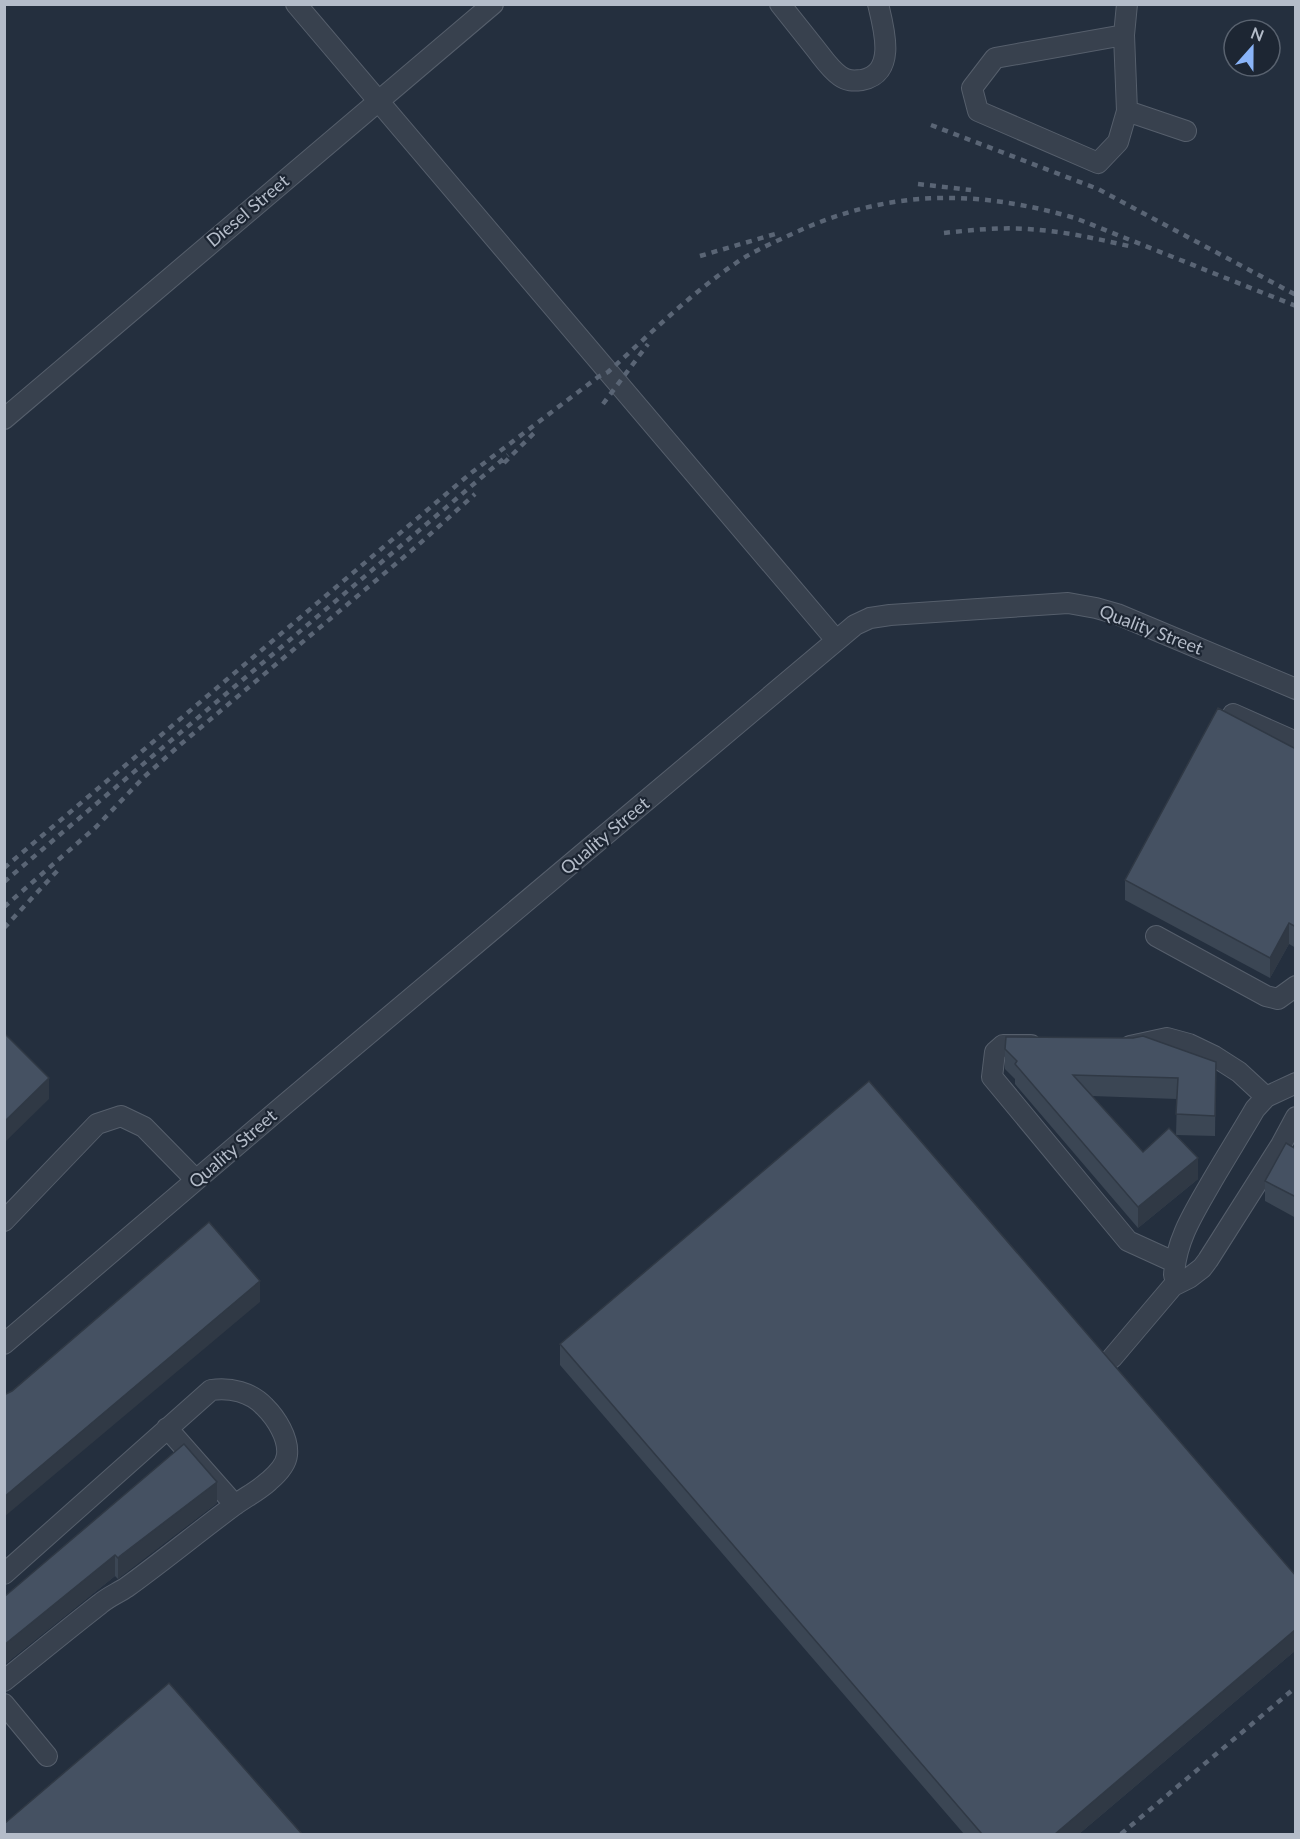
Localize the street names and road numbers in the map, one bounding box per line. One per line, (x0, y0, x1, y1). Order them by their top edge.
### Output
street label: Diesel Street (202, 169, 293, 251)
street label: Quality Street (1096, 599, 1207, 659)
street label: Quality Street (555, 791, 654, 879)
street label: Quality Street (184, 1104, 281, 1192)

